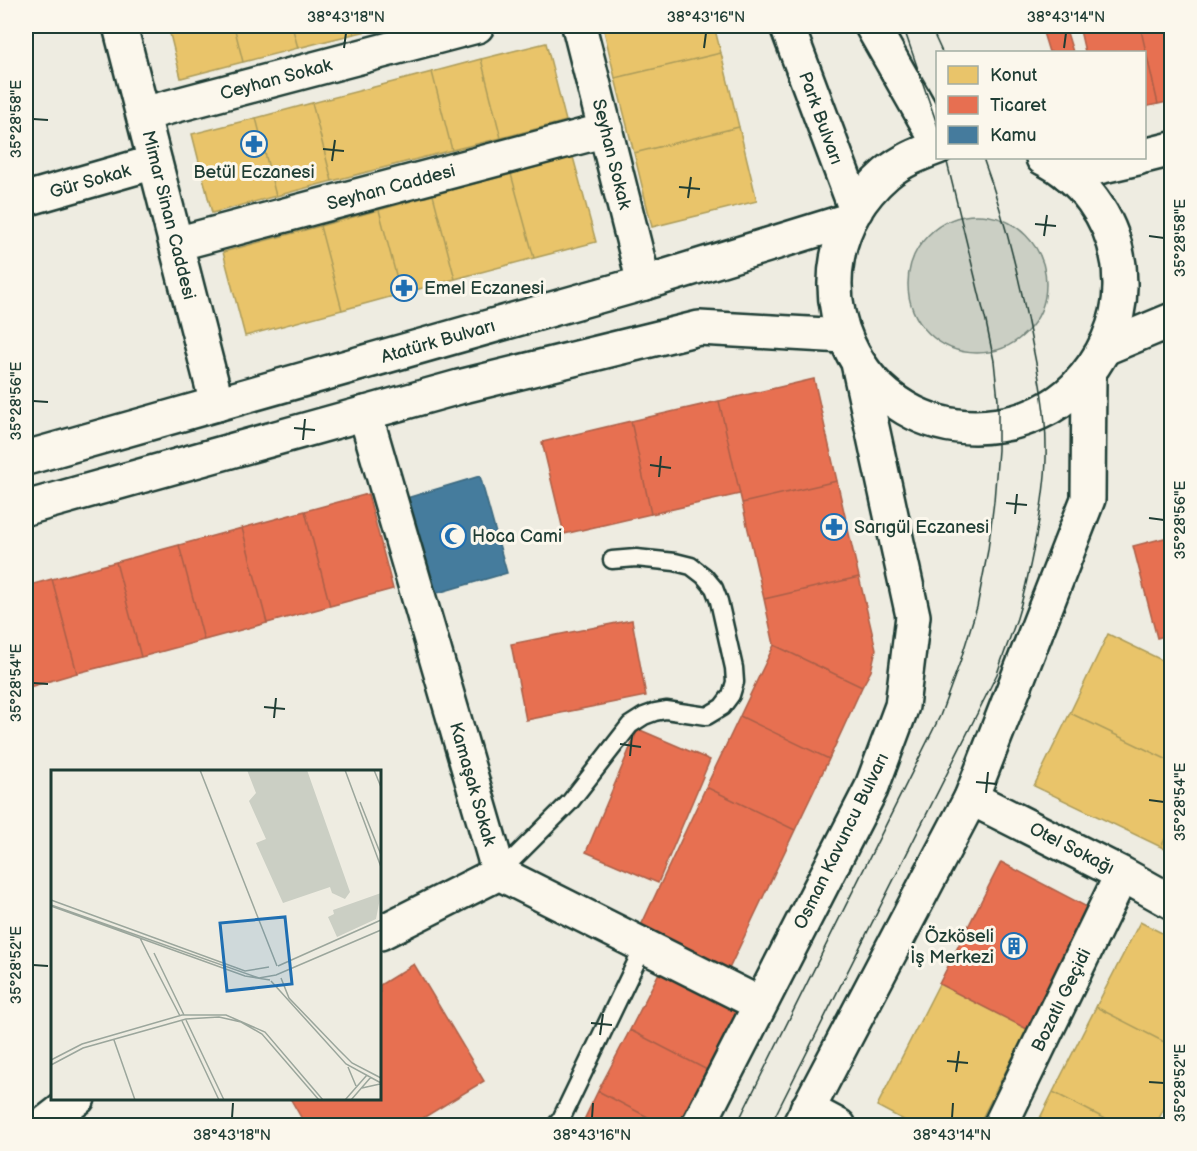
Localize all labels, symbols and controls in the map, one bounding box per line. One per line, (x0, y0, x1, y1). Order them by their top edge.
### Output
text: 38°43'18"N (307, 8, 385, 27)
text: 38°43'16"N (667, 8, 745, 27)
text: 38°43'14"N (1027, 8, 1105, 27)
legend (936, 51, 1146, 159)
street label: Ceyhan Sokak (218, 54, 334, 104)
text: Konut (990, 65, 1038, 86)
street label: Park Bulvarı (794, 69, 847, 167)
text: 35°28'58"E (7, 80, 26, 158)
text: Ticaret (990, 95, 1047, 116)
street label: Seyhan Sokak (588, 97, 635, 212)
text: Kamu (990, 125, 1036, 146)
street label: Mimar Sinan Caddesi (137, 128, 200, 302)
pharmacy icon: Betül Eczanesi (239, 129, 269, 159)
street label: Gür Sokak (47, 160, 133, 203)
street label: Seyhan Caddesi (325, 160, 458, 215)
place label: Betül Eczanesi (193, 162, 315, 183)
text: 35°28'58"E (1171, 199, 1190, 277)
pharmacy icon: Emel Eczanesi (389, 273, 419, 303)
place label: Emel Eczanesi (424, 278, 544, 299)
street label: Atatürk Bulvarı (379, 315, 498, 368)
text: 35°28'56"E (7, 362, 26, 440)
text: 35°28'56"E (1171, 481, 1190, 559)
pharmacy icon: Sarıgül Eczanesi (819, 512, 849, 542)
place label: Sarıgül Eczanesi (854, 517, 989, 538)
mosque icon: Hoca Cami (438, 521, 468, 551)
place label: Hoca Cami (472, 526, 562, 547)
text: 35°28'54"E (7, 644, 26, 722)
street label: Kamaşak Sokak (445, 720, 500, 849)
street label: Osman Kavuncu Bulvarı (790, 750, 893, 933)
text: 35°28'54"E (1171, 763, 1190, 841)
inset map (51, 770, 381, 1100)
street label: Otel Sokağı (1026, 818, 1118, 879)
place label: Özköseli İş Merkezi (910, 925, 994, 968)
text: 35°28'52"E (7, 926, 26, 1004)
building icon: Özköseli İş Merkezi (999, 931, 1029, 961)
street label: Bozatlı Geçidi (1027, 945, 1095, 1055)
text: 35°28'52"E (1171, 1044, 1190, 1122)
text: 38°43'18"N (193, 1126, 271, 1145)
text: 38°43'16"N (553, 1126, 631, 1145)
text: 38°43'14"N (913, 1126, 991, 1145)

